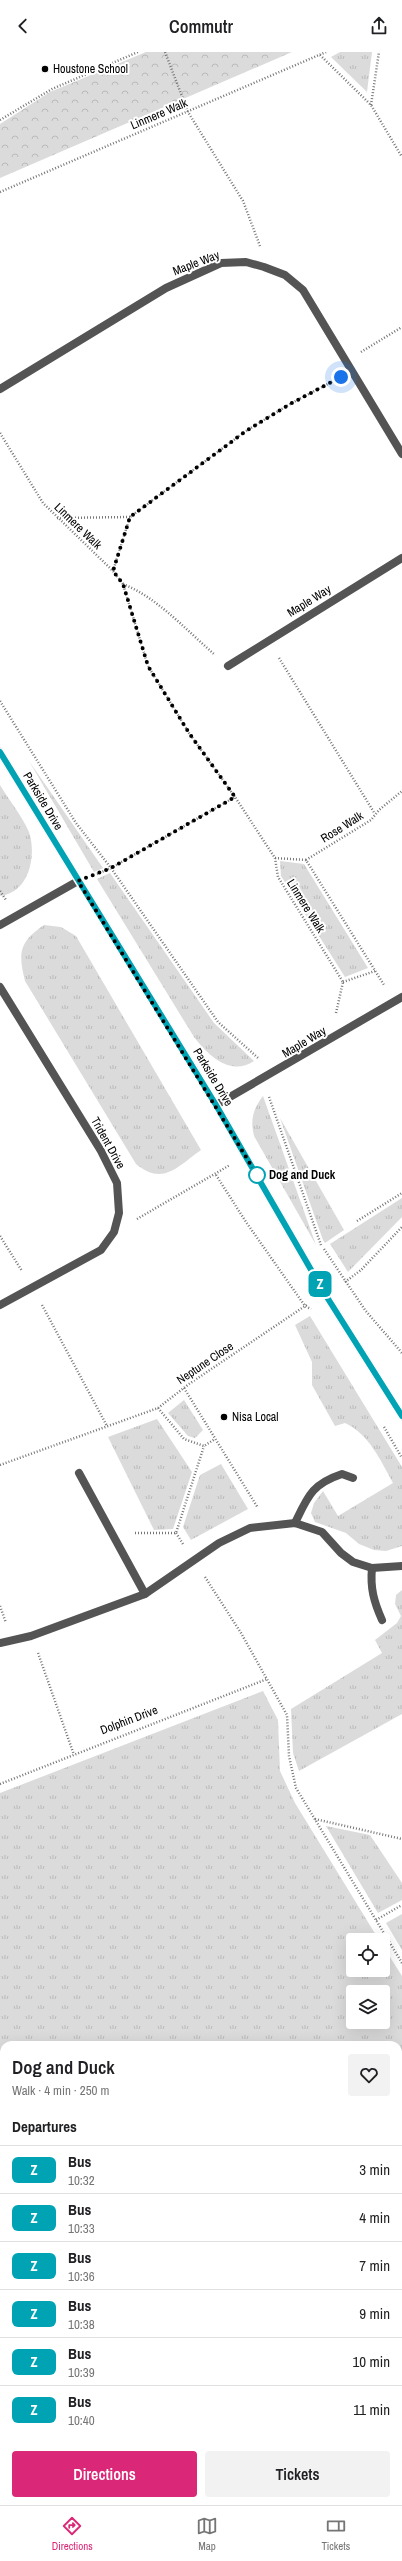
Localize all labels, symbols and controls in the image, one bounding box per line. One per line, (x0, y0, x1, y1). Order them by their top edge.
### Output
text: Commutr (169, 14, 233, 39)
icon: back (12, 15, 34, 37)
icon: share (368, 15, 390, 37)
place label: Houstone School (53, 61, 128, 77)
marker: Houstone School (40, 64, 50, 74)
street label: Linmere Walk (128, 95, 190, 133)
street label: Maple Way (170, 247, 222, 279)
your location (331, 367, 351, 387)
street label: Linmere Walk (51, 499, 105, 553)
street label: Maple Way (284, 581, 334, 621)
street label: Parkside Drive (19, 769, 67, 833)
street label: Rose Walk (318, 808, 366, 846)
street label: Linmere Walk (283, 876, 329, 936)
street label: Maple Way (279, 1023, 329, 1061)
street label: Parkside Drive (189, 1045, 237, 1109)
street label: Trident Drive (87, 1114, 129, 1172)
marker: Dog and Duck (248, 1166, 266, 1184)
place label: Dog and Duck (269, 1167, 336, 1183)
line badge: Z (307, 1271, 333, 1297)
text: Z (316, 1275, 324, 1293)
street label: Neptune Close (174, 1338, 236, 1388)
place label: Nisa Local (232, 1409, 279, 1425)
marker: Nisa Local (219, 1412, 229, 1422)
street label: Dolphin Drive (98, 1702, 160, 1738)
map controls (346, 1933, 390, 2029)
button: locate (346, 1933, 390, 1977)
button: layers (346, 1985, 390, 2029)
text: Dog and Duck (12, 2054, 115, 2080)
button: heart (348, 2054, 390, 2096)
text: Walk · 4 min · 250 m (12, 2082, 109, 2099)
text: Departures (12, 2116, 77, 2137)
text: Bus (68, 2151, 91, 2172)
text: 3 min (359, 2159, 390, 2180)
text: Z (30, 2161, 38, 2179)
text: 10:32 (68, 2172, 95, 2189)
text: Bus (68, 2199, 91, 2220)
text: 4 min (359, 2207, 390, 2228)
text: Z (30, 2209, 38, 2227)
text: 10:33 (68, 2220, 95, 2237)
text: Bus (68, 2247, 91, 2268)
text: 7 min (359, 2255, 390, 2276)
text: Z (30, 2257, 38, 2275)
text: 10:36 (68, 2268, 95, 2285)
text: Bus (68, 2295, 91, 2316)
text: 9 min (359, 2303, 390, 2324)
text: Z (30, 2305, 38, 2323)
text: 10:38 (68, 2316, 95, 2333)
text: Bus (68, 2343, 91, 2364)
text: 10 min (352, 2351, 390, 2372)
text: Z (30, 2353, 38, 2371)
text: 10:39 (68, 2364, 95, 2381)
text: Bus (68, 2391, 91, 2412)
text: 11 min (353, 2399, 390, 2420)
text: Z (30, 2401, 38, 2419)
text: 10:40 (68, 2412, 95, 2429)
button: Directions (12, 2451, 197, 2497)
button: Tickets (205, 2451, 390, 2497)
tab: Directions (52, 2515, 93, 2553)
tab: Map (196, 2515, 218, 2553)
tab: Tickets (321, 2515, 350, 2553)

